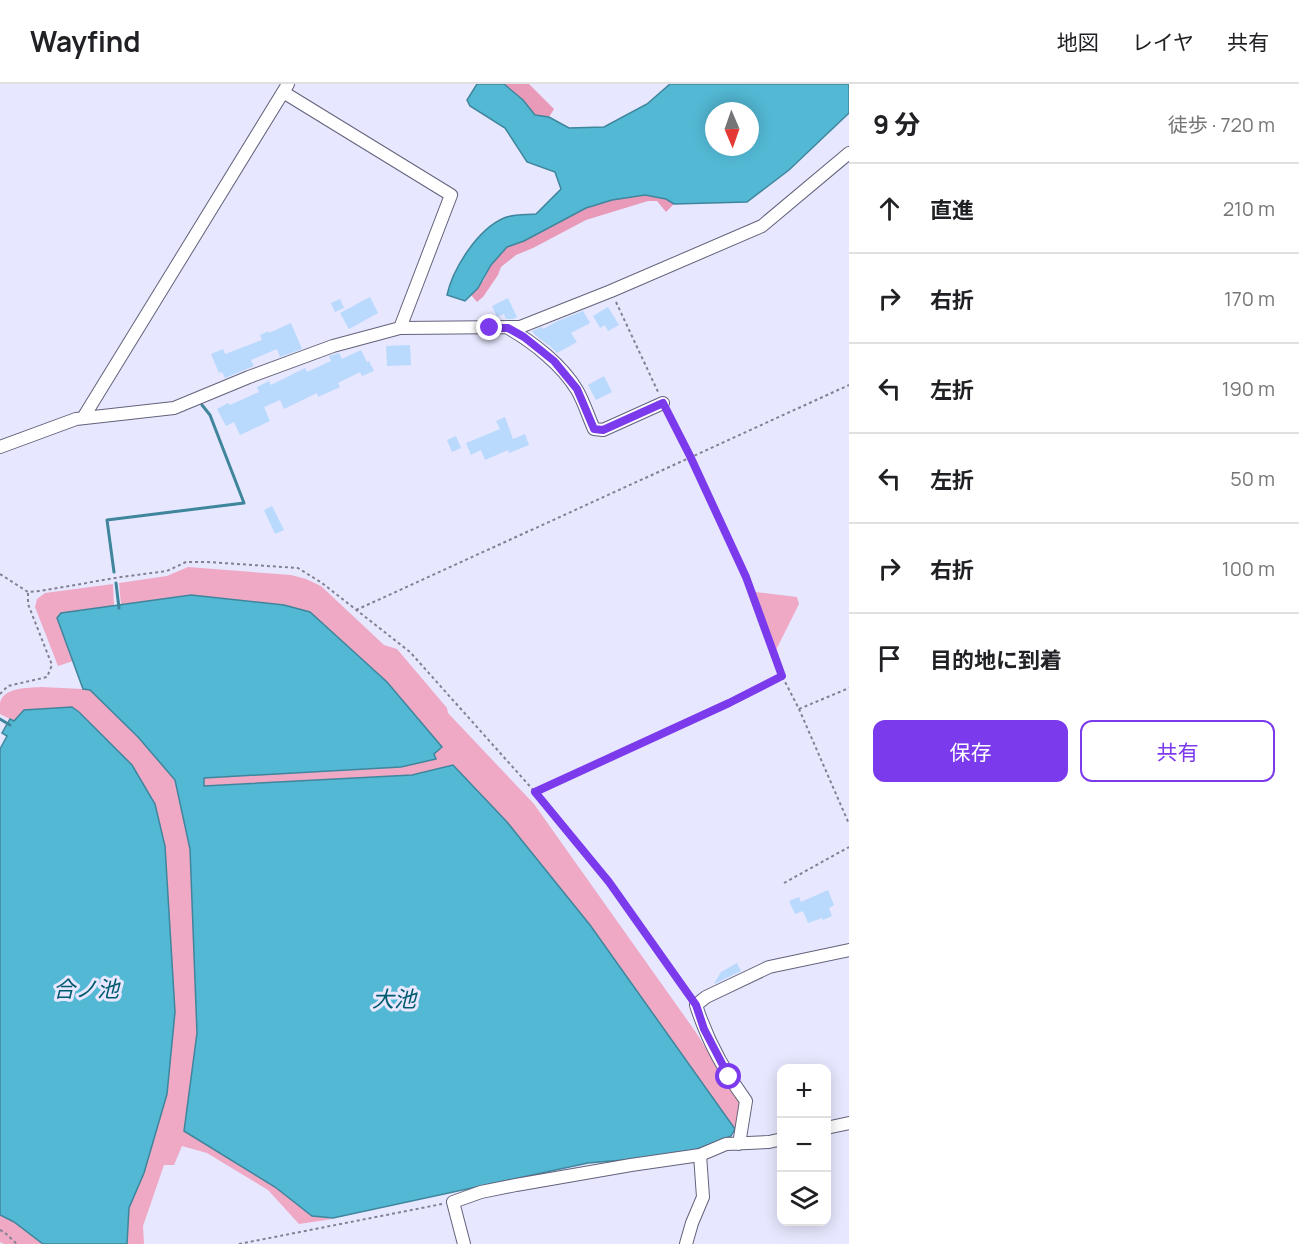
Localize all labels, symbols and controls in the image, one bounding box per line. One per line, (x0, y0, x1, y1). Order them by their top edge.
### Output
text: Wayfind (30, 22, 140, 60)
text: 地図 (1057, 28, 1099, 56)
text: レイヤ (1132, 28, 1194, 56)
text: 共有 (1227, 28, 1269, 56)
north arrow (705, 102, 759, 156)
text: 9 分 (873, 106, 920, 142)
text: 徒歩 · 720 m (1168, 111, 1275, 138)
icon: ahead (873, 192, 906, 225)
text: 直進 (930, 195, 974, 225)
text: 210 m (1223, 195, 1275, 222)
icon: right (873, 282, 906, 315)
text: 右折 (930, 285, 974, 315)
text: 170 m (1224, 285, 1275, 312)
route end (476, 314, 502, 340)
icon: left (873, 372, 906, 405)
text: 左折 (930, 375, 974, 405)
text: 190 m (1222, 375, 1275, 402)
icon: left (873, 462, 906, 495)
text: 左折 (930, 465, 974, 495)
text: 50 m (1230, 465, 1275, 492)
icon: right (873, 552, 906, 585)
text: 右折 (930, 555, 974, 585)
text: 100 m (1222, 555, 1275, 582)
icon: arrive (873, 642, 906, 675)
text: 目的地に到着 (930, 645, 1062, 675)
button: 保存 (873, 720, 1068, 782)
button: 共有 (1080, 720, 1275, 782)
water label: 合ノ池 (53, 974, 121, 1004)
water label: 大池 (372, 984, 418, 1014)
route start (715, 1063, 741, 1089)
map controls (777, 1064, 831, 1226)
button: + (777, 1064, 831, 1118)
button: − (777, 1118, 831, 1172)
button: layers (777, 1172, 831, 1226)

